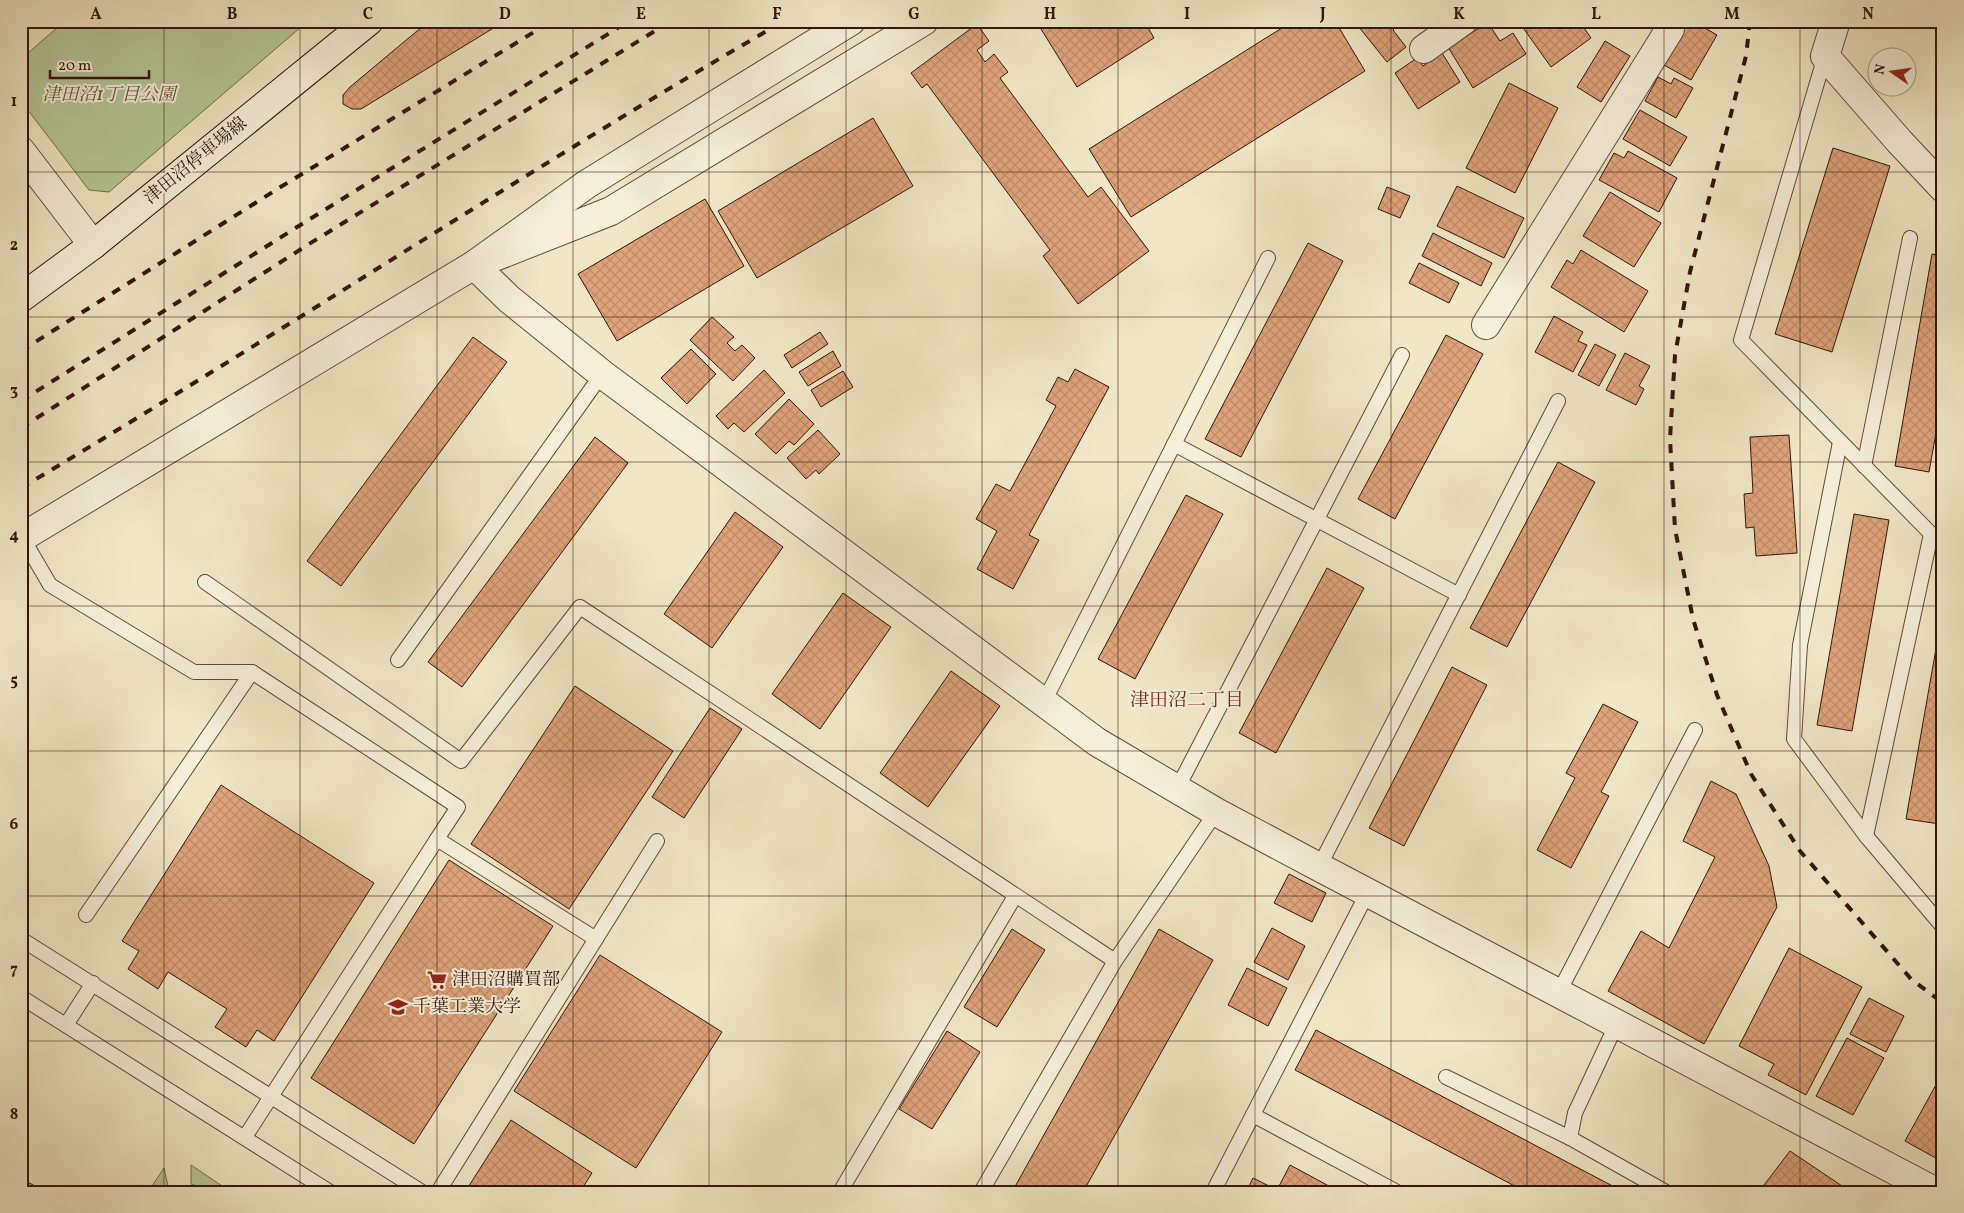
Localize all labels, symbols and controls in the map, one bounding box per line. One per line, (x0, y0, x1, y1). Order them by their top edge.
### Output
text: A (90, 4, 102, 26)
text: B (227, 4, 238, 26)
text: C (363, 4, 373, 26)
text: D (499, 4, 511, 26)
text: E (636, 4, 646, 26)
text: F (772, 4, 782, 26)
text: G (908, 4, 920, 26)
text: H (1044, 4, 1056, 26)
text: I (1184, 4, 1190, 26)
text: J (1319, 4, 1326, 26)
text: K (1453, 4, 1465, 26)
text: L (1591, 4, 1601, 26)
text: M (1724, 4, 1740, 26)
text: N (1862, 4, 1874, 26)
scale bar (50, 48, 149, 80)
north arrow (1866, 48, 1916, 98)
text: 20 m (58, 56, 91, 77)
text: N (1870, 62, 1891, 77)
park label: 津田沼1丁目公園 (43, 83, 178, 108)
text: 1 (11, 91, 17, 113)
street label: 津田沼停車場線 (139, 112, 253, 210)
text: 2 (10, 235, 18, 257)
text: 3 (10, 380, 18, 402)
text: 4 (9, 525, 19, 547)
text: 5 (10, 670, 18, 692)
district label: 津田沼二丁目 (1130, 688, 1244, 714)
text: 6 (10, 814, 19, 836)
text: 7 (10, 959, 18, 981)
place label: 津田沼購買部 (452, 968, 560, 993)
supermarket icon: 津田沼購買部 (426, 969, 448, 991)
place label: 千葉工業大学 (413, 995, 521, 1020)
school or university icon: 千葉工業大学 (387, 996, 409, 1018)
text: 8 (10, 1104, 18, 1126)

